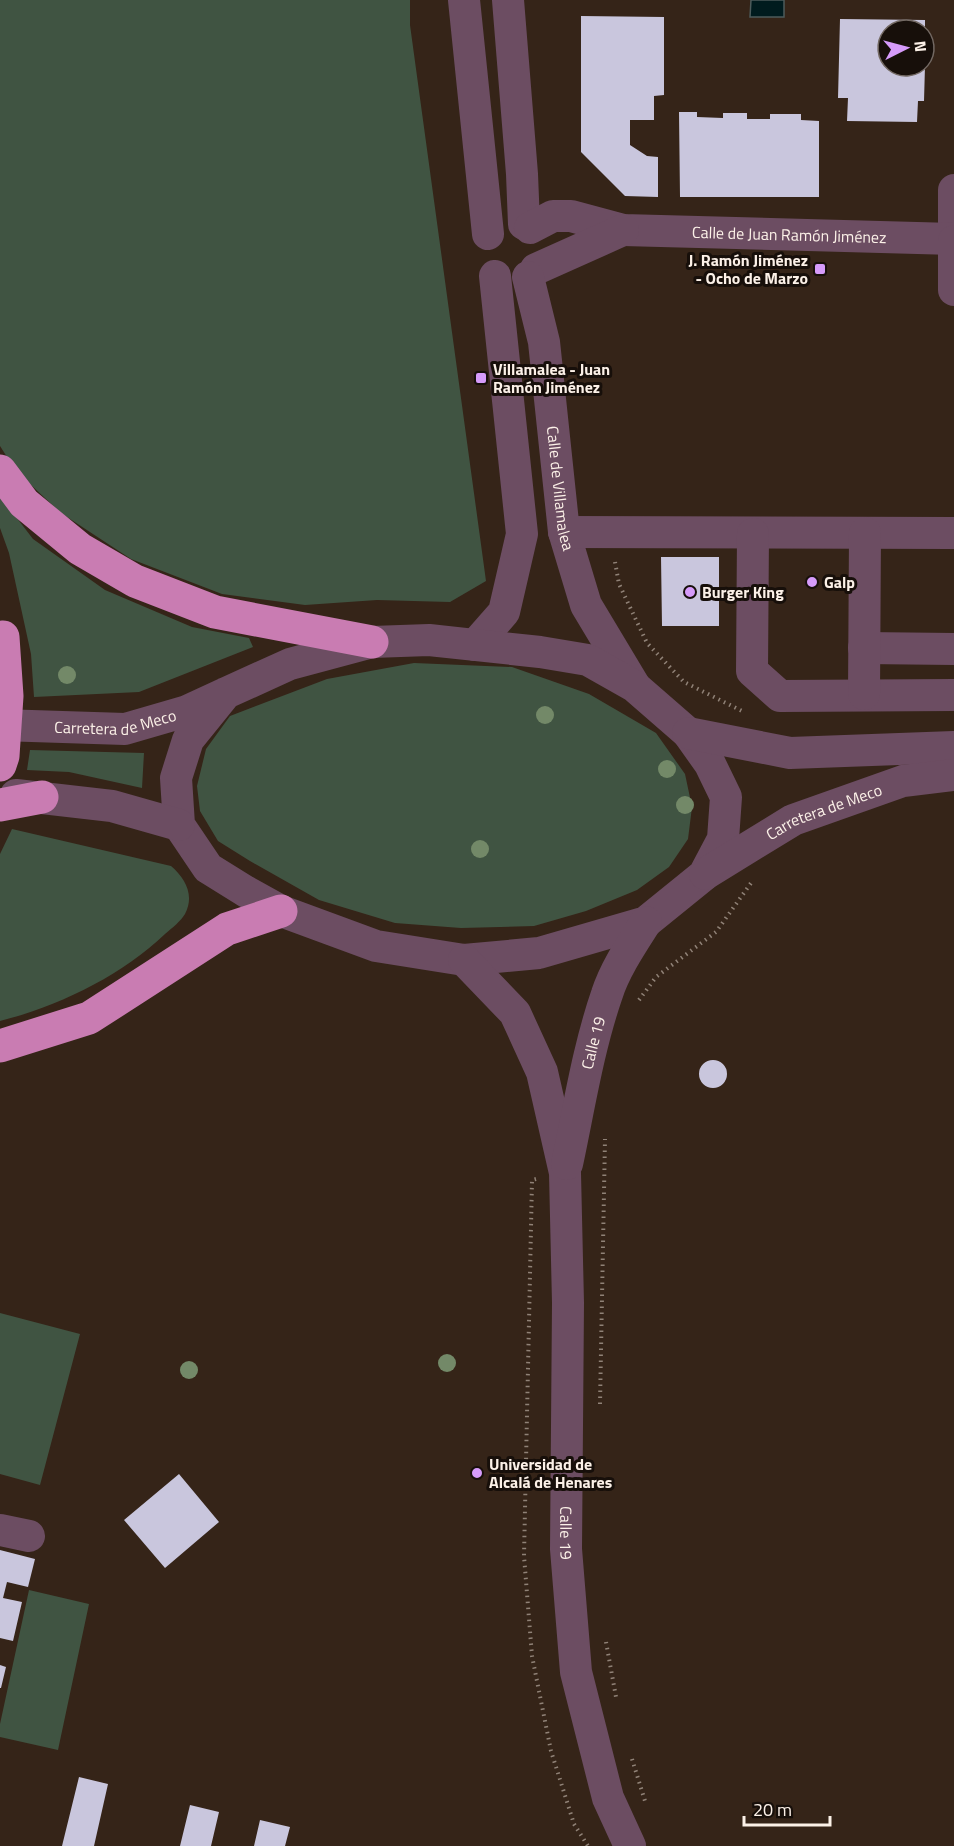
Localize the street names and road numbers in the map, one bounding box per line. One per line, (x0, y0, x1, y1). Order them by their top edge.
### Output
street label: Calle de Juan Ramón Jiménez (692, 220, 887, 249)
street label: Calle de Villamalea (541, 425, 581, 553)
street label: Carretera de Meco (54, 703, 179, 741)
street label: Carretera de Meco (761, 777, 885, 846)
street label: Calle 19 (575, 1013, 611, 1071)
street label: Calle 19 (554, 1506, 579, 1561)

